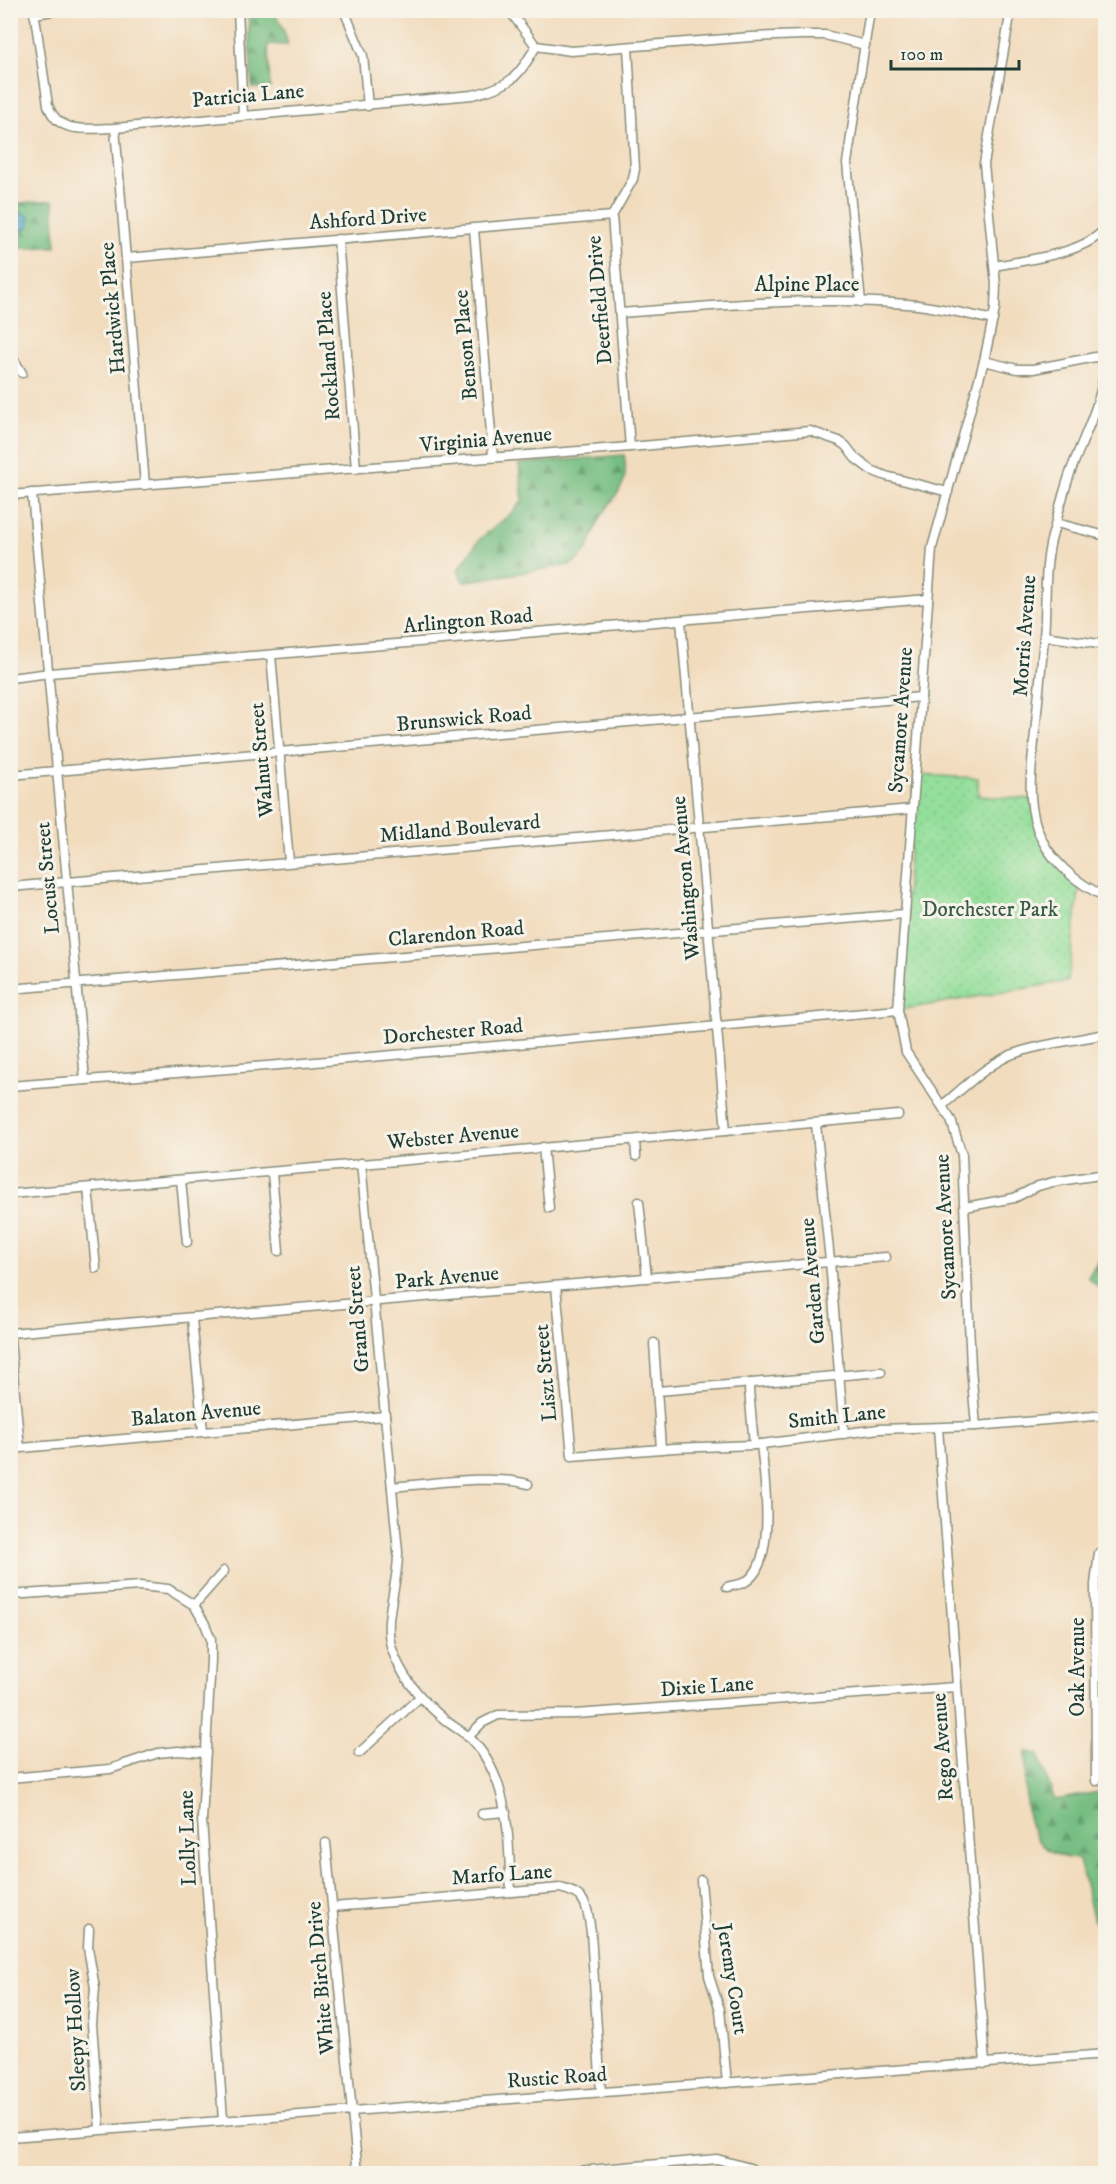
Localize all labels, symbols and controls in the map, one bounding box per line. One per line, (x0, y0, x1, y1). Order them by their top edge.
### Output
scale bar (891, 33, 1018, 71)
text: 100 m (900, 44, 943, 66)
street label: Patricia Lane (191, 78, 306, 114)
street label: Ashford Drive (308, 202, 428, 236)
street label: Deerfield Drive (581, 234, 619, 366)
street label: Hardwick Place (94, 241, 132, 375)
street label: Alpine Place (755, 272, 860, 298)
street label: Benson Place (448, 288, 484, 401)
street label: Rockland Place (311, 290, 346, 422)
street label: Virginia Avenue (418, 421, 553, 459)
street label: Morris Avenue (1008, 574, 1042, 698)
street label: Arlington Road (402, 602, 534, 640)
street label: Sycamore Avenue (883, 646, 919, 794)
street label: Brunswick Road (395, 700, 533, 738)
street label: Walnut Street (244, 701, 280, 819)
street label: Washington Avenue (666, 795, 706, 962)
street label: Midland Boulevard (379, 809, 542, 849)
street label: Locust Street (30, 821, 66, 935)
park label: Dorchester Park (922, 897, 1059, 923)
street label: Clarendon Road (387, 915, 526, 953)
street label: Dorchester Road (382, 1013, 525, 1051)
street label: Webster Avenue (385, 1118, 520, 1156)
street label: Sycamore Avenue (929, 1153, 963, 1301)
street label: Garden Avenue (795, 1217, 831, 1345)
street label: Park Avenue (394, 1260, 500, 1295)
street label: Grand Street (340, 1264, 376, 1373)
street label: Liszt Street (529, 1323, 563, 1423)
street label: Balaton Avenue (130, 1395, 262, 1433)
street label: Smith Lane (787, 1399, 887, 1435)
street label: Oak Avenue (1065, 1617, 1091, 1717)
street label: Dixie Lane (659, 1671, 755, 1703)
street label: Rego Avenue (926, 1692, 960, 1802)
street label: Lolly Lane (173, 1789, 203, 1886)
street label: Marfo Lane (451, 1858, 554, 1891)
street label: White Birch Drive (301, 1900, 341, 2057)
street label: Jeremy Court (710, 1920, 754, 2037)
street label: Sleepy Hollow (60, 1967, 92, 2092)
street label: Rustic Road (506, 2061, 608, 2094)

